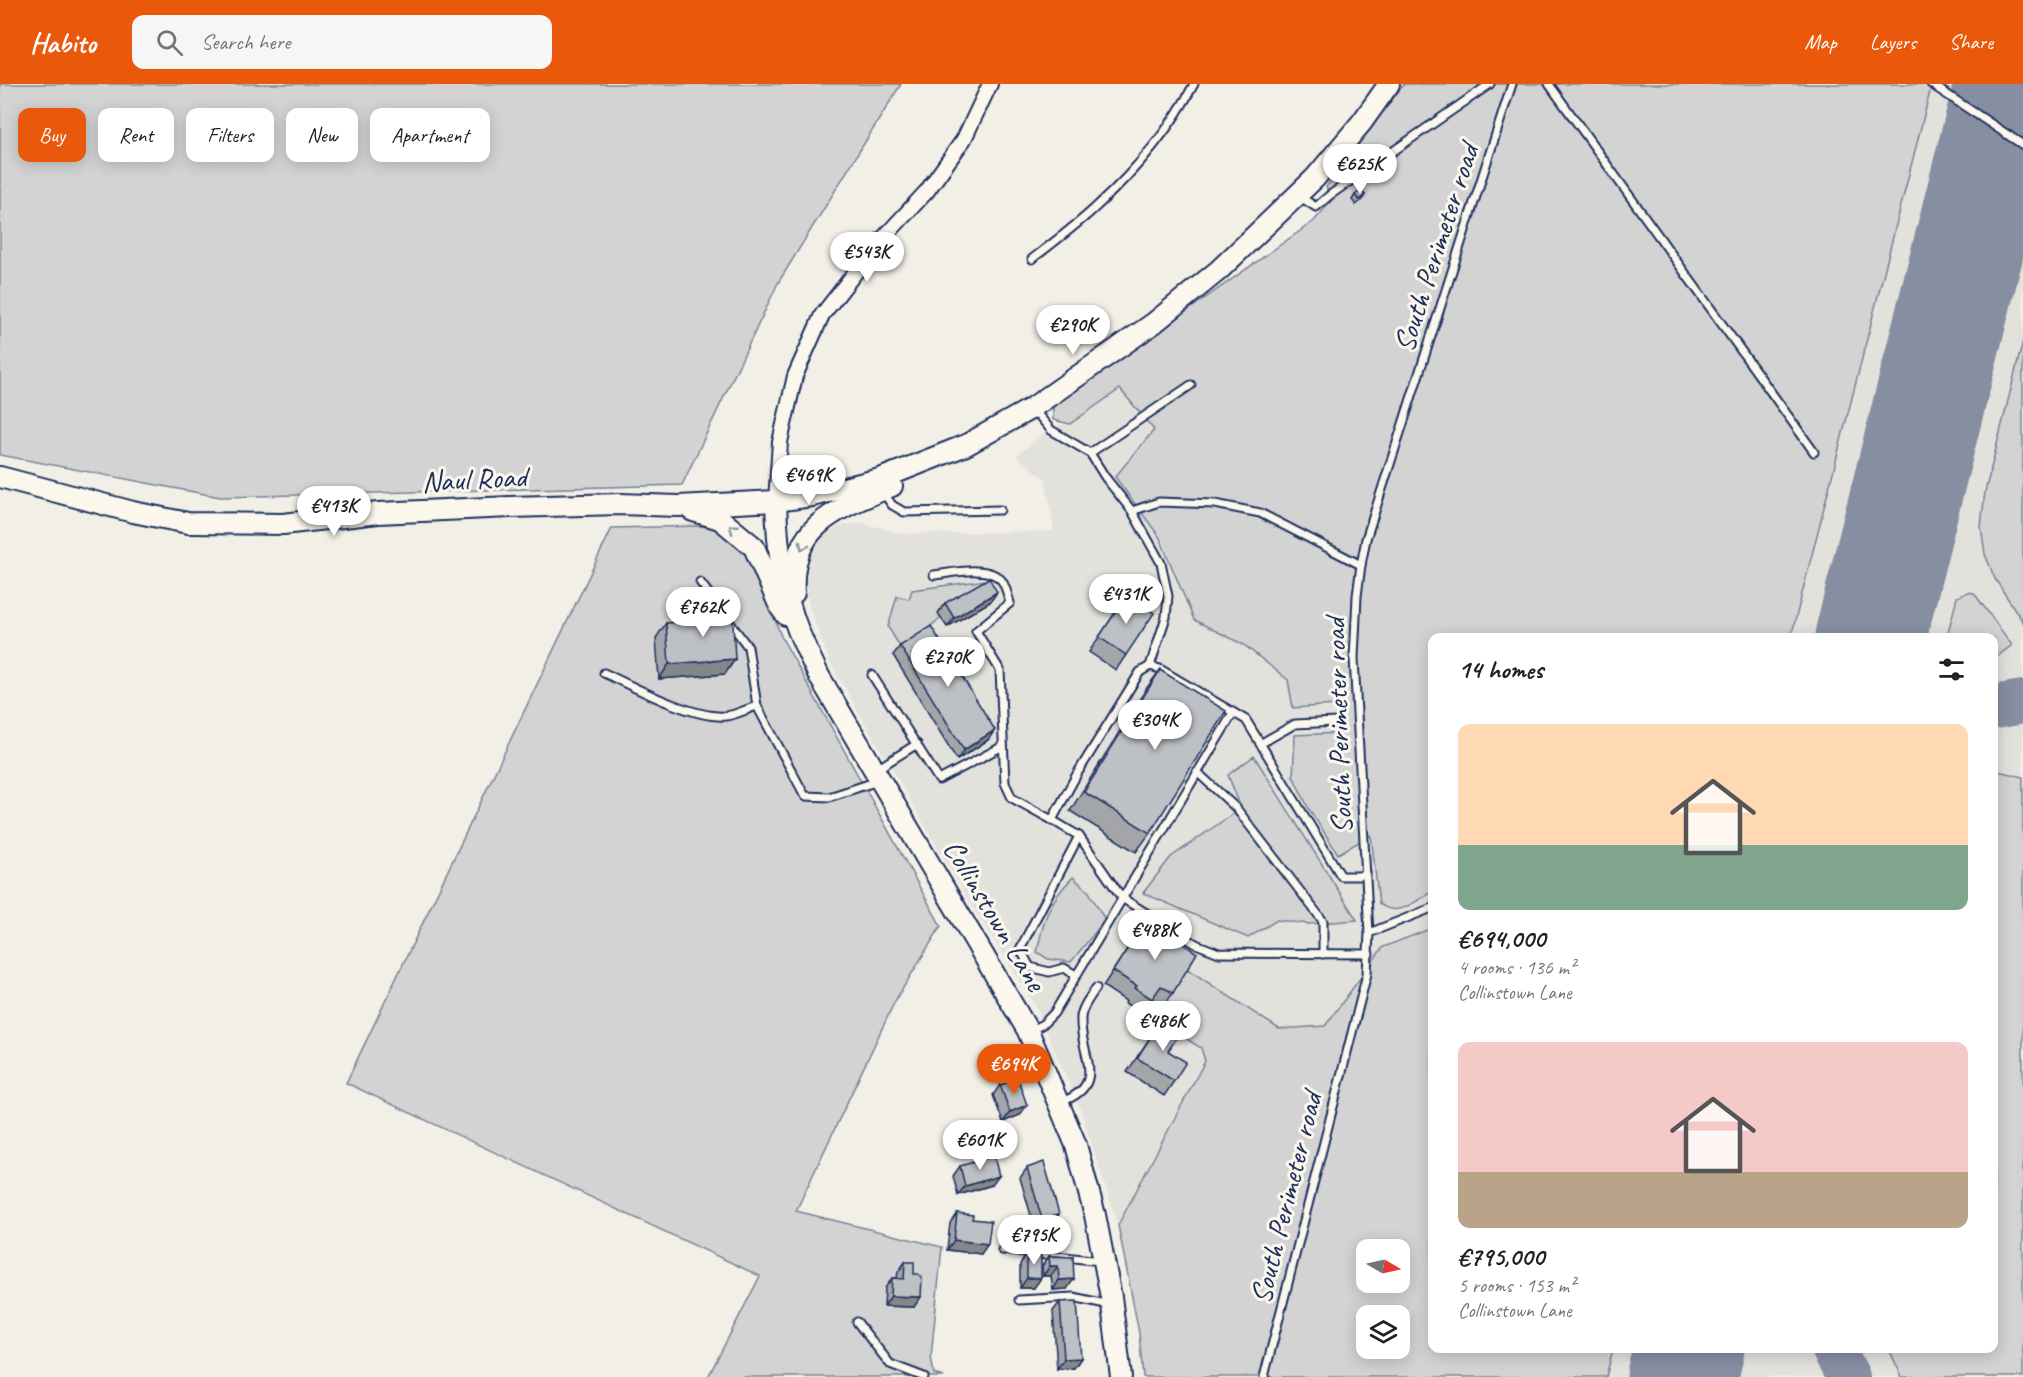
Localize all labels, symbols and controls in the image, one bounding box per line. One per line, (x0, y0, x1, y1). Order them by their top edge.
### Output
search box (132, 15, 552, 69)
text: Habito (30, 25, 96, 60)
icon: search (153, 26, 186, 59)
text: Search here (201, 28, 291, 56)
text: Map (1804, 29, 1837, 55)
text: Layers (1870, 29, 1916, 55)
text: Share (1949, 29, 1993, 55)
chip: Buy (18, 108, 86, 162)
chip: Rent (98, 108, 174, 162)
chip: Filters (186, 108, 274, 162)
chip: New (286, 108, 358, 162)
chip: Apartment (370, 108, 490, 162)
street label: South Perimeter road (1385, 135, 1489, 357)
pin: €625K (1318, 144, 1402, 195)
text: €625K (1337, 151, 1383, 176)
pin: €543K (825, 232, 909, 283)
text: €543K (844, 239, 890, 264)
pin: €290K (1031, 305, 1115, 356)
text: €290K (1050, 312, 1096, 337)
pin: €469K (767, 455, 851, 506)
street label: Naul Road (421, 457, 532, 501)
text: €469K (786, 462, 832, 487)
pin: €413K (292, 486, 376, 537)
text: €413K (311, 493, 357, 518)
one-way arrow (729, 525, 740, 536)
one-way arrow (799, 540, 810, 551)
pin: €431K (1084, 574, 1168, 625)
text: €431K (1103, 581, 1149, 606)
pin: €762K (661, 587, 745, 638)
text: €762K (680, 594, 726, 619)
street label: South Perimeter road (1315, 613, 1361, 835)
pin: €270K (906, 637, 990, 688)
text: €270K (925, 644, 971, 669)
text: 14 homes (1458, 653, 1543, 686)
icon: filters (1935, 653, 1968, 686)
pin: €304K (1113, 700, 1197, 751)
text: €304K (1132, 707, 1178, 732)
icon: home (1659, 763, 1767, 871)
street label: Collinstown Lane (935, 832, 1056, 1000)
pin: €488K (1113, 910, 1197, 961)
text: €488K (1132, 917, 1178, 942)
text: €694,000 (1458, 922, 1545, 955)
text: 4 rooms · 136 m² (1458, 955, 1575, 980)
text: Collinstown Lane (1458, 980, 1571, 1005)
pin: €486K (1121, 1001, 1205, 1052)
text: €486K (1140, 1008, 1186, 1033)
pin: €694K (972, 1044, 1056, 1095)
text: €694K (991, 1051, 1037, 1076)
icon: home (1659, 1081, 1767, 1189)
street label: South Perimeter road (1241, 1085, 1332, 1307)
pin: €601K (938, 1120, 1022, 1171)
text: €601K (957, 1127, 1003, 1152)
pin: €795K (992, 1215, 1076, 1266)
text: €795K (1011, 1222, 1057, 1247)
north arrow (1356, 1239, 1410, 1293)
map controls (1356, 1239, 1410, 1359)
text: €795,000 (1458, 1240, 1544, 1273)
text: 5 rooms · 153 m² (1458, 1273, 1575, 1298)
text: Collinstown Lane (1458, 1298, 1571, 1323)
button: layers (1356, 1305, 1410, 1359)

